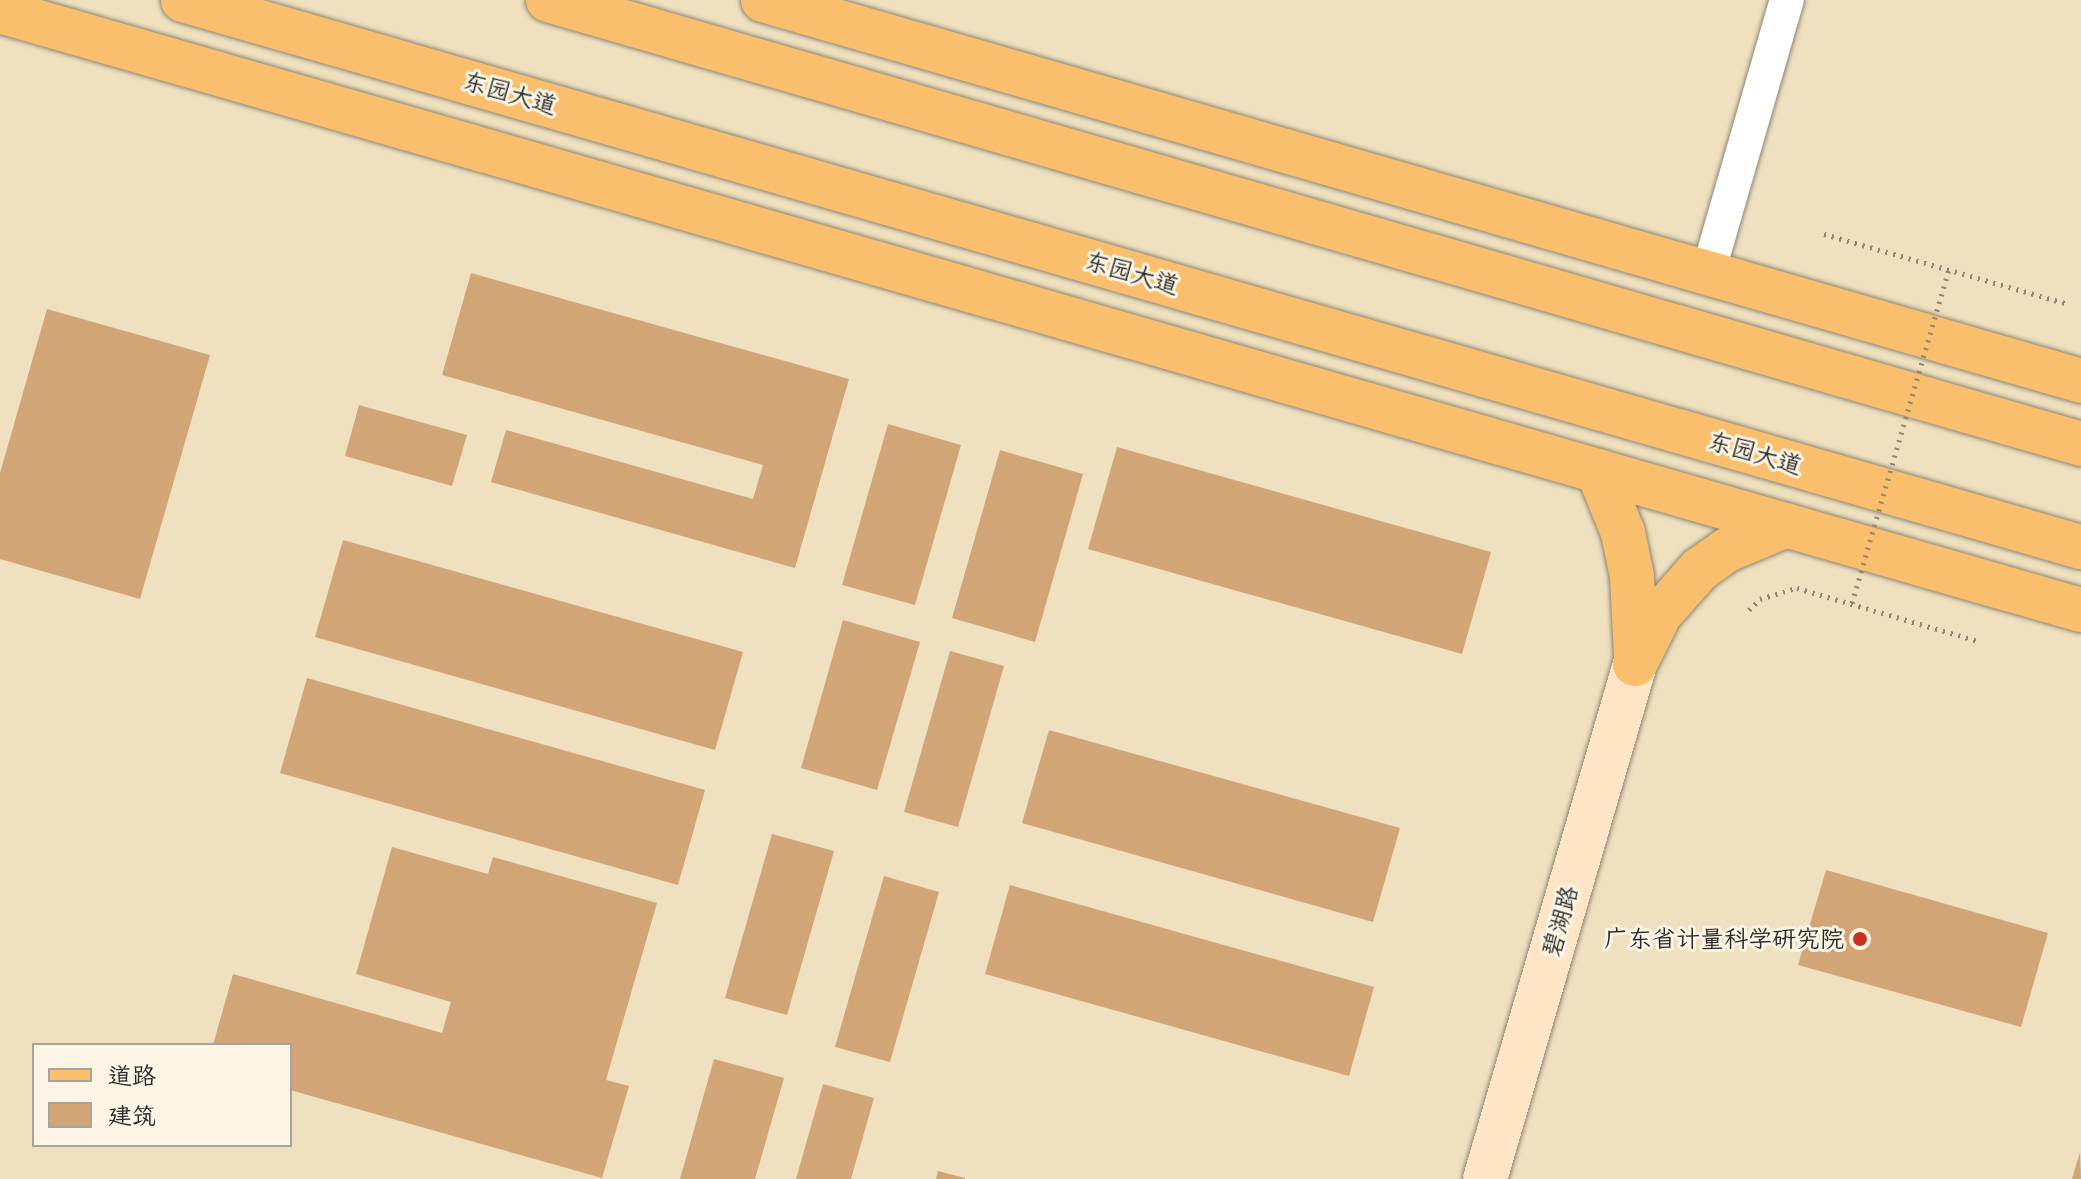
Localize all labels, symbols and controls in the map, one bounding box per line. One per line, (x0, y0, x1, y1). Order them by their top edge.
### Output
street label: 东园大道 (460, 66, 560, 120)
street label: 东园大道 (1082, 246, 1182, 300)
street label: 东园大道 (1705, 426, 1805, 480)
street label: 碧湖路 (1536, 882, 1584, 960)
place label: 广东省计量科学研究院 (1604, 925, 1844, 953)
marker: 广东省计量科学研究院 (1851, 930, 1869, 948)
legend (32, 1043, 292, 1147)
text: 道路 (108, 1060, 156, 1090)
text: 建筑 (108, 1100, 156, 1130)

